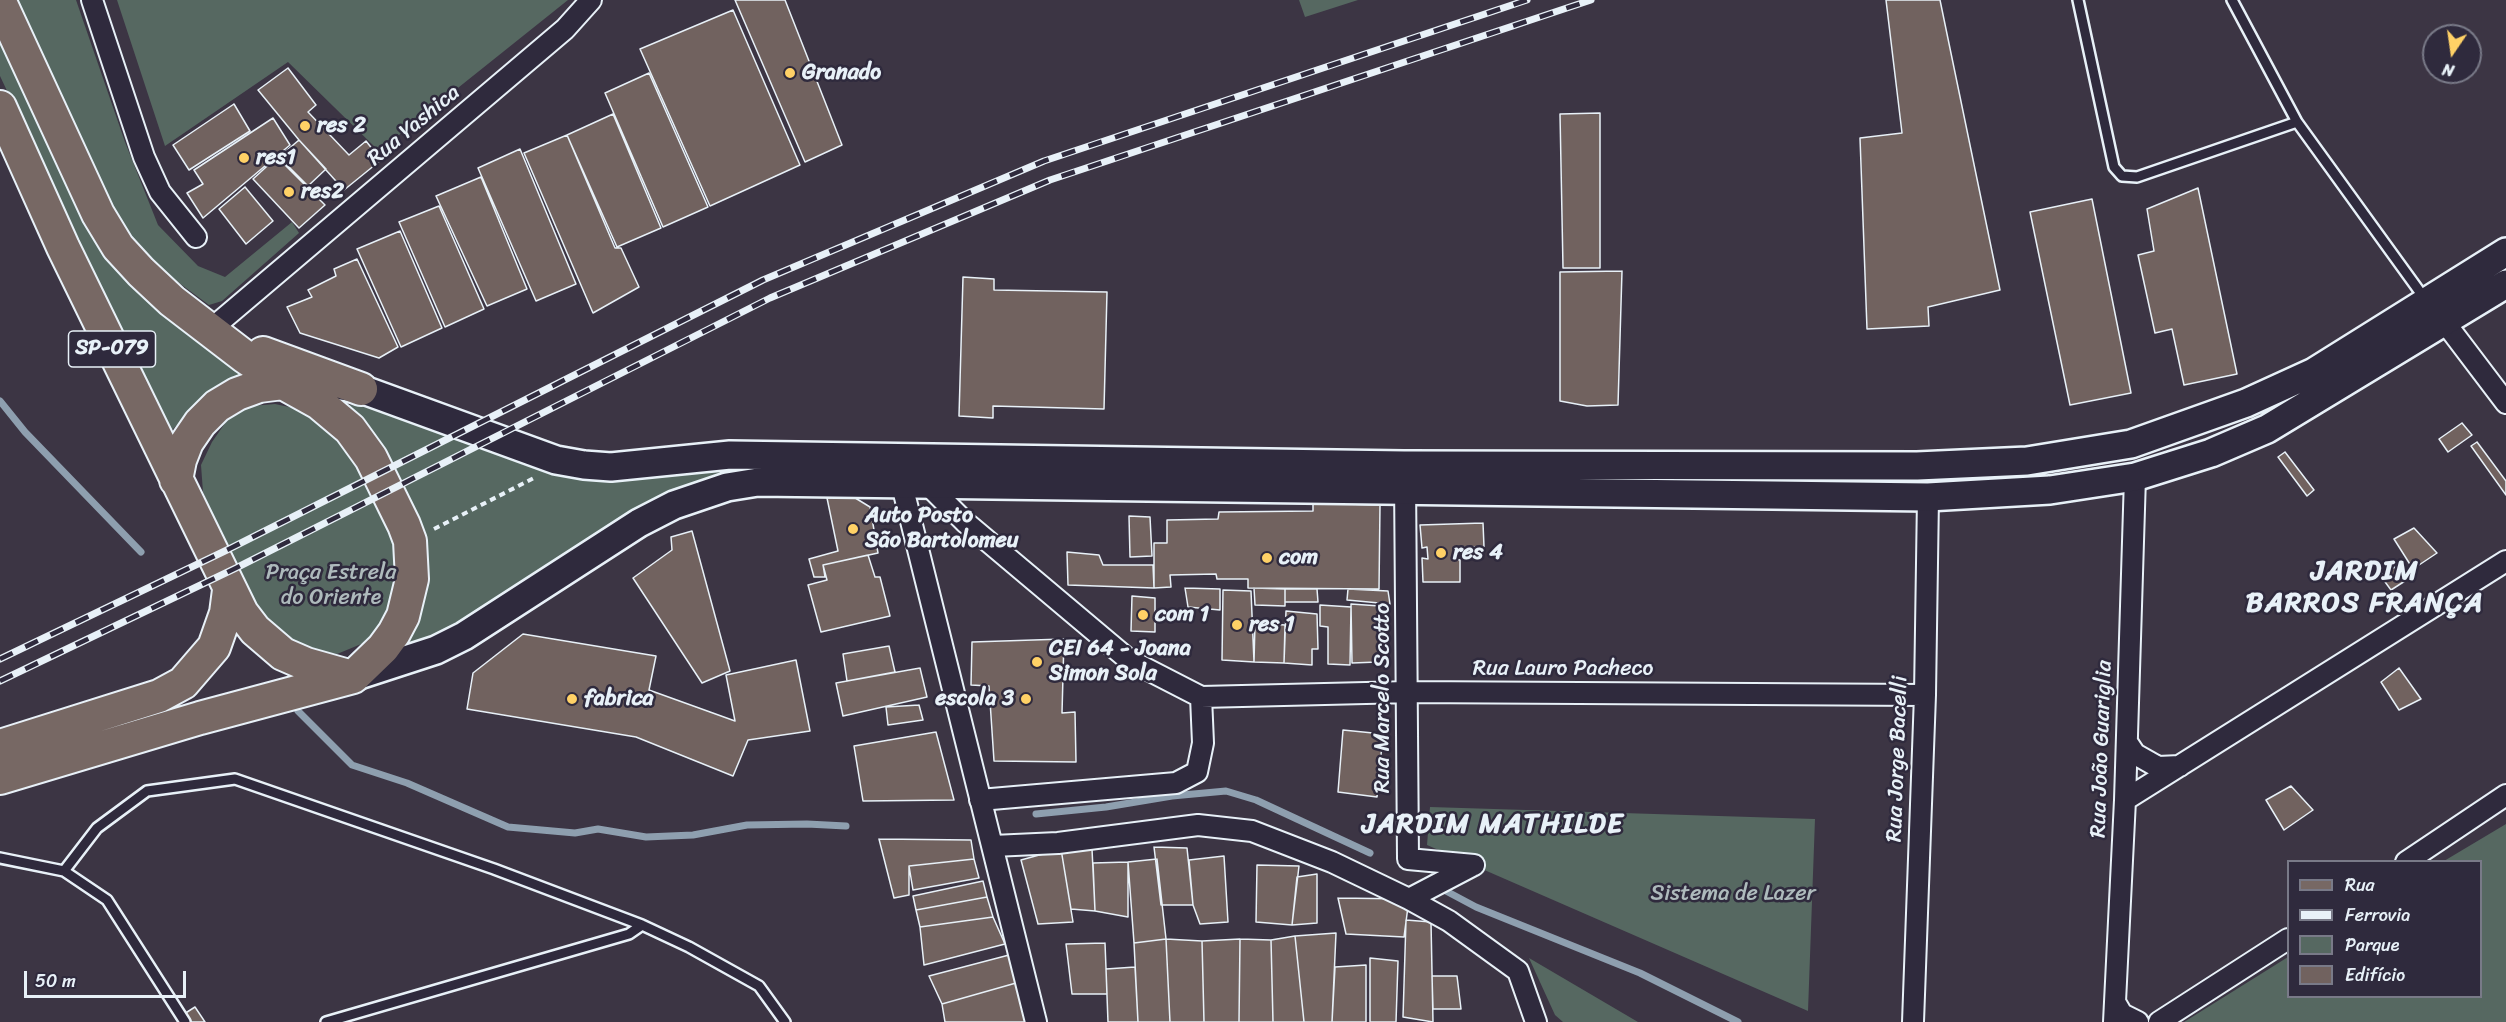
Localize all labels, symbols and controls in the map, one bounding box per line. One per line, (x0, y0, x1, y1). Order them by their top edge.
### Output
north arrow (2422, 24, 2482, 84)
text: N (2440, 55, 2457, 85)
place label: Granado (802, 60, 881, 86)
marker: Granado (783, 66, 797, 80)
street label: Rua Yashica (362, 80, 466, 172)
place label: res 2 (317, 113, 366, 139)
marker: res 2 (298, 119, 312, 133)
place label: res1 (256, 145, 296, 171)
marker: res1 (237, 151, 251, 165)
place label: res2 (301, 179, 344, 205)
marker: res2 (282, 185, 296, 199)
road number: SP-079 (68, 331, 156, 367)
place label: Auto Posto São Bartolomeu (865, 503, 1019, 554)
marker: Auto Posto São Bartolomeu (846, 522, 860, 536)
place label: res 4 (1453, 540, 1503, 566)
place label: com (1279, 545, 1318, 571)
marker: res 4 (1434, 546, 1448, 560)
marker: com (1260, 551, 1274, 565)
district label: JARDIM BARROS FRANÇA (2246, 555, 2484, 621)
park label: Praça Estrela do Oriente (266, 560, 396, 612)
place label: com 1 (1155, 602, 1209, 628)
street label: Rua Marcelo Scotto (1370, 603, 1396, 793)
marker: com 1 (1136, 608, 1150, 622)
place label: res 1 (1249, 612, 1295, 638)
marker: res 1 (1230, 618, 1244, 632)
place label: CEI 64 - Joana Simon Sola (1049, 636, 1191, 688)
marker: CEI 64 - Joana Simon Sola (1030, 655, 1044, 669)
street label: Rua Lauro Pacheco (1473, 656, 1653, 682)
street label: Rua João Guariglia (2086, 660, 2118, 838)
street label: Rua Jorge Bacelli (1882, 675, 1914, 843)
place label: fabrica (584, 686, 654, 712)
place label: escola 3 (935, 686, 1014, 712)
marker: fabrica (565, 692, 579, 706)
marker: escola 3 (1019, 692, 1033, 706)
district label: JARDIM MATHILDE (1365, 808, 1621, 842)
legend (2287, 860, 2482, 998)
text: Rua (2345, 869, 2375, 901)
park label: Sistema de Lazer (1650, 881, 1816, 907)
text: Ferrovia (2345, 899, 2410, 931)
text: Parque (2345, 929, 2399, 961)
scale bar (27, 959, 189, 997)
text: Edifício (2345, 959, 2405, 991)
text: 50 m (35, 965, 76, 997)

